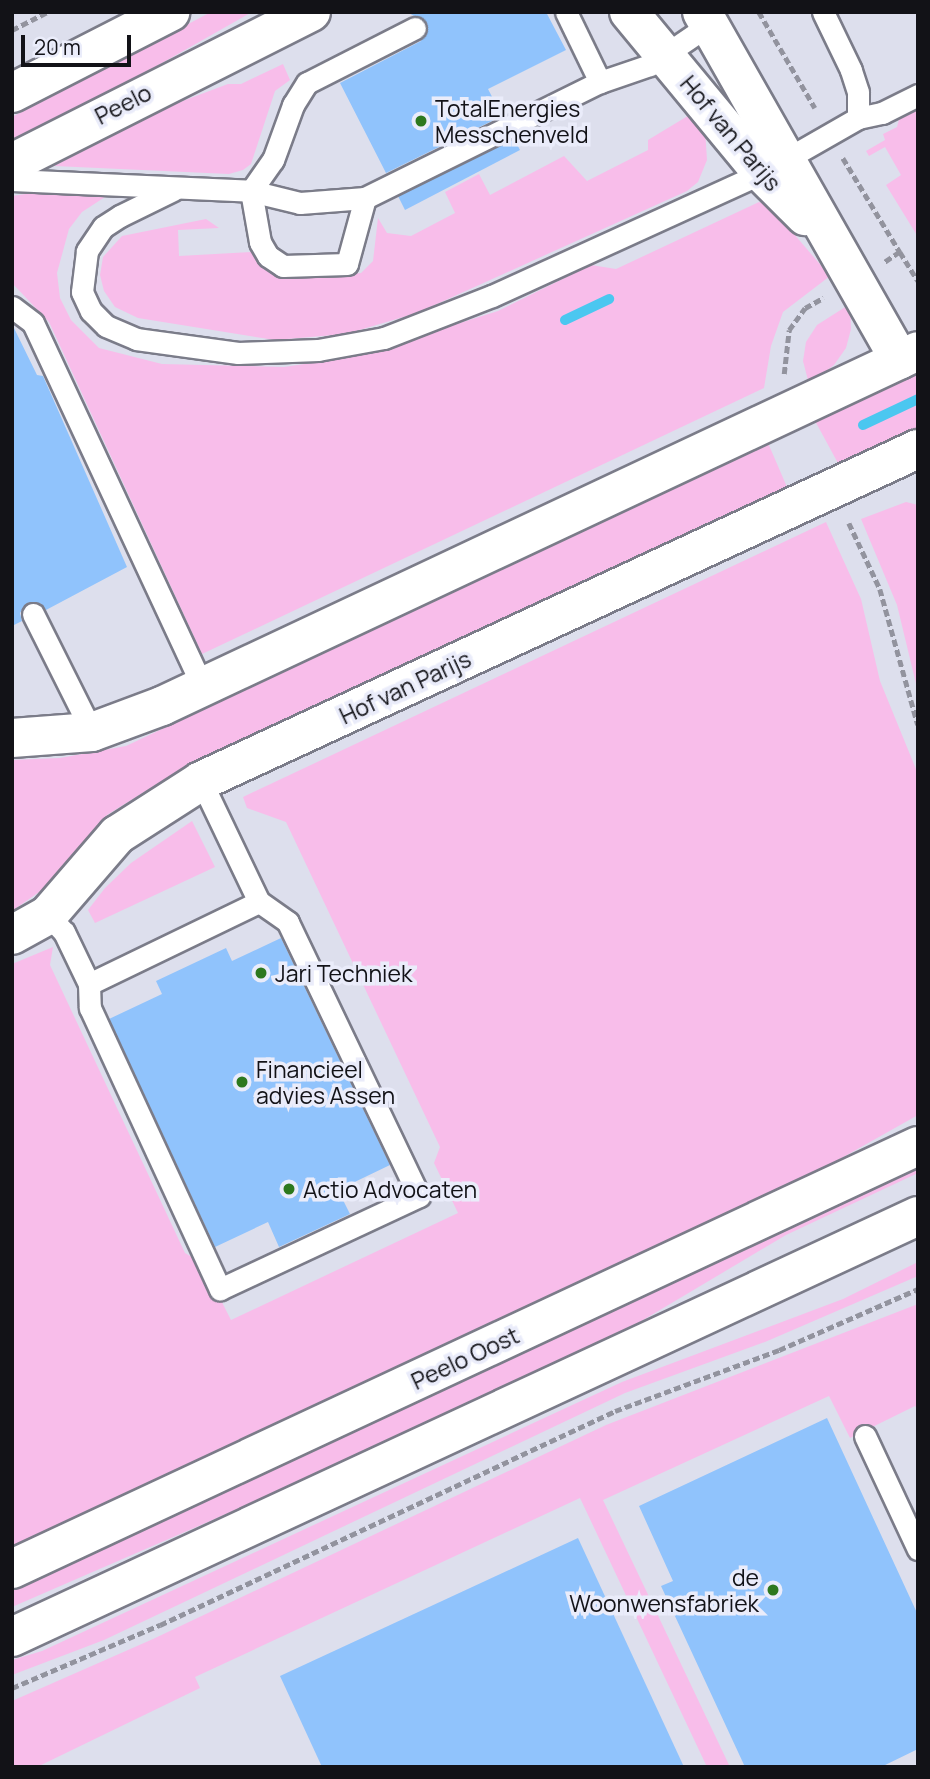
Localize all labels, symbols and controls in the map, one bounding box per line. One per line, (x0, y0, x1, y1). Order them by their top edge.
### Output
scale bar (24, 21, 135, 65)
text: 20 m (34, 33, 81, 61)
street label: Hof van Parijs (675, 70, 787, 196)
street label: Peelo (90, 78, 156, 130)
place label: TotalEnergies Messchenveld (435, 94, 589, 148)
marker: TotalEnergies Messchenveld (413, 113, 429, 129)
street label: Hof van Parijs (335, 645, 475, 729)
place label: Jari Techniek (275, 959, 412, 987)
marker: Jari Techniek (253, 965, 269, 981)
place label: Financieel advies Assen (256, 1055, 395, 1109)
marker: Financieel advies Assen (234, 1074, 250, 1090)
place label: Actio Advocaten (303, 1175, 477, 1203)
marker: Actio Advocaten (281, 1181, 297, 1197)
street label: Peelo Oost (407, 1321, 523, 1395)
place label: de Woonwensfabriek (569, 1563, 759, 1617)
marker: de Woonwensfabriek (765, 1582, 781, 1598)

